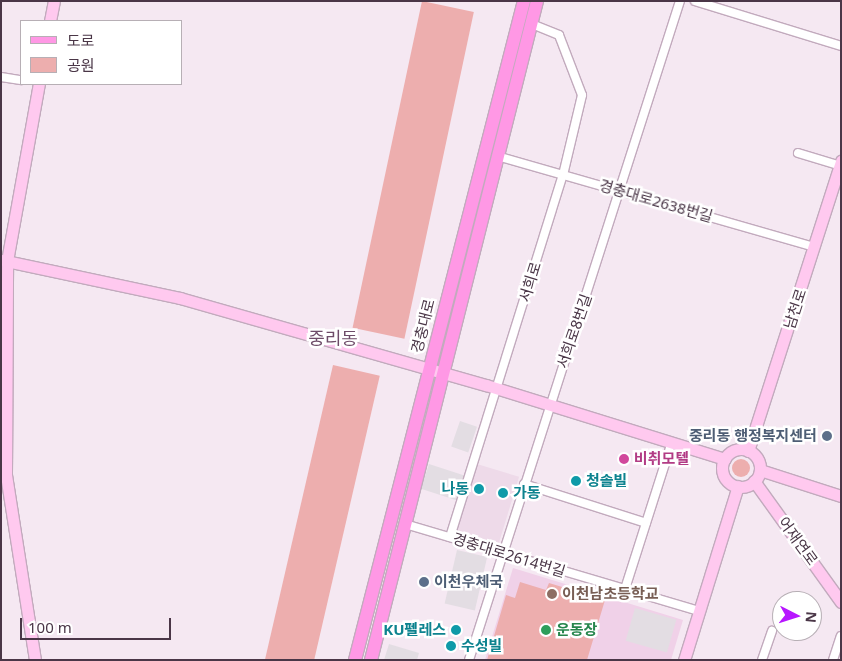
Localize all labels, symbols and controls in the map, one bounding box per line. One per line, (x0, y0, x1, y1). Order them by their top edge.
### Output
legend (20, 20, 182, 85)
text: 도로 (67, 30, 95, 50)
text: 공원 (67, 55, 95, 75)
street label: 경충대로2638번길 (597, 176, 715, 226)
street label: 서희로 (515, 260, 545, 304)
street label: 남천로 (780, 287, 810, 331)
street label: 서희로8번길 (553, 291, 595, 371)
street label: 경충대로 (408, 297, 438, 355)
district label: 중리동 (308, 327, 358, 349)
place label: 중리동 행정복지센터 (689, 427, 817, 445)
marker: 중리동 행정복지센터 (821, 430, 833, 442)
place label: 비취모텔 (634, 450, 689, 468)
marker: 비취모텔 (618, 453, 630, 465)
place label: 청솔빌 (586, 472, 627, 490)
marker: 청솔빌 (570, 475, 582, 487)
place label: 나동 (441, 480, 469, 498)
marker: 나동 (473, 483, 485, 495)
place label: 가동 (513, 484, 541, 502)
marker: 가동 (497, 487, 509, 499)
street label: 어재연로 (774, 513, 822, 569)
street label: 경충대로2614번길 (450, 529, 568, 581)
place label: 이천우체국 (434, 573, 503, 591)
marker: 이천우체국 (418, 576, 430, 588)
place label: 이천남초등학교 (562, 585, 659, 603)
marker: 이천남초등학교 (546, 588, 558, 600)
north arrow (772, 591, 822, 641)
scale bar (22, 608, 174, 640)
text: N (801, 611, 821, 624)
text: 100 m (28, 617, 72, 637)
place label: KU펠레스 (383, 621, 446, 639)
place label: 운동장 (556, 621, 597, 639)
marker: KU펠레스 (450, 624, 462, 636)
marker: 운동장 (540, 624, 552, 636)
place label: 수성빌 (461, 637, 502, 655)
marker: 수성빌 (445, 640, 457, 652)

